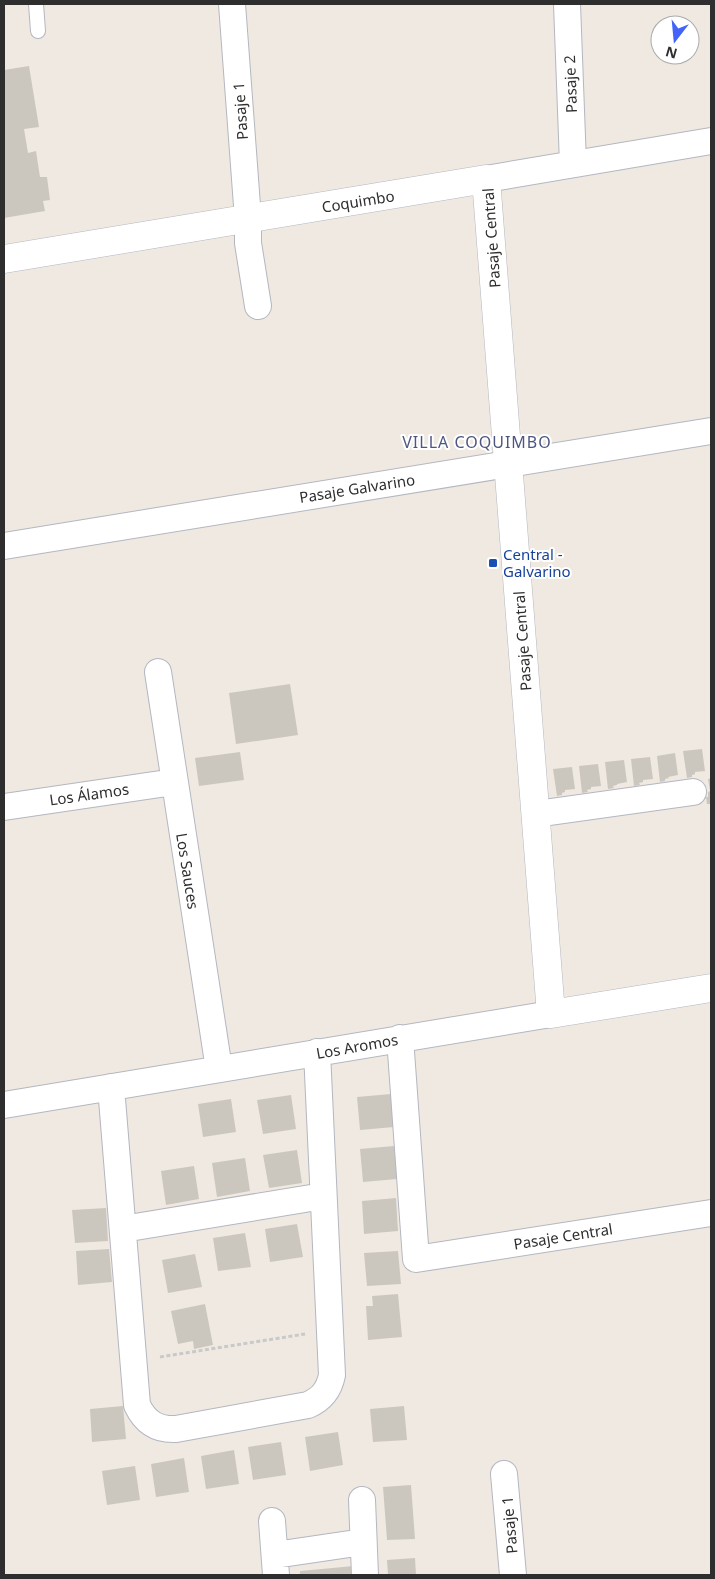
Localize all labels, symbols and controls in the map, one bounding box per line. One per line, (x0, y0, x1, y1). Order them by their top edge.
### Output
north arrow (650, 15, 700, 65)
text: N (663, 42, 679, 64)
street label: Pasaje 2 (559, 55, 581, 113)
street label: Pasaje 1 (228, 81, 252, 141)
street label: Coquimbo (320, 185, 396, 217)
street label: Pasaje Central (478, 187, 504, 289)
district label: VILLA COQUIMBO (402, 431, 552, 453)
street label: Pasaje Galvarino (298, 469, 416, 507)
place label: Central - Galvarino (503, 544, 571, 581)
marker: Central - Galvarino (487, 557, 499, 569)
street label: Pasaje Central (509, 590, 535, 692)
street label: Los Álamos (48, 779, 130, 809)
street label: Los Sauces (172, 832, 204, 910)
street label: Los Aromos (314, 1029, 400, 1063)
street label: Pasaje Central (512, 1218, 614, 1254)
street label: Pasaje 1 (497, 1495, 521, 1555)

